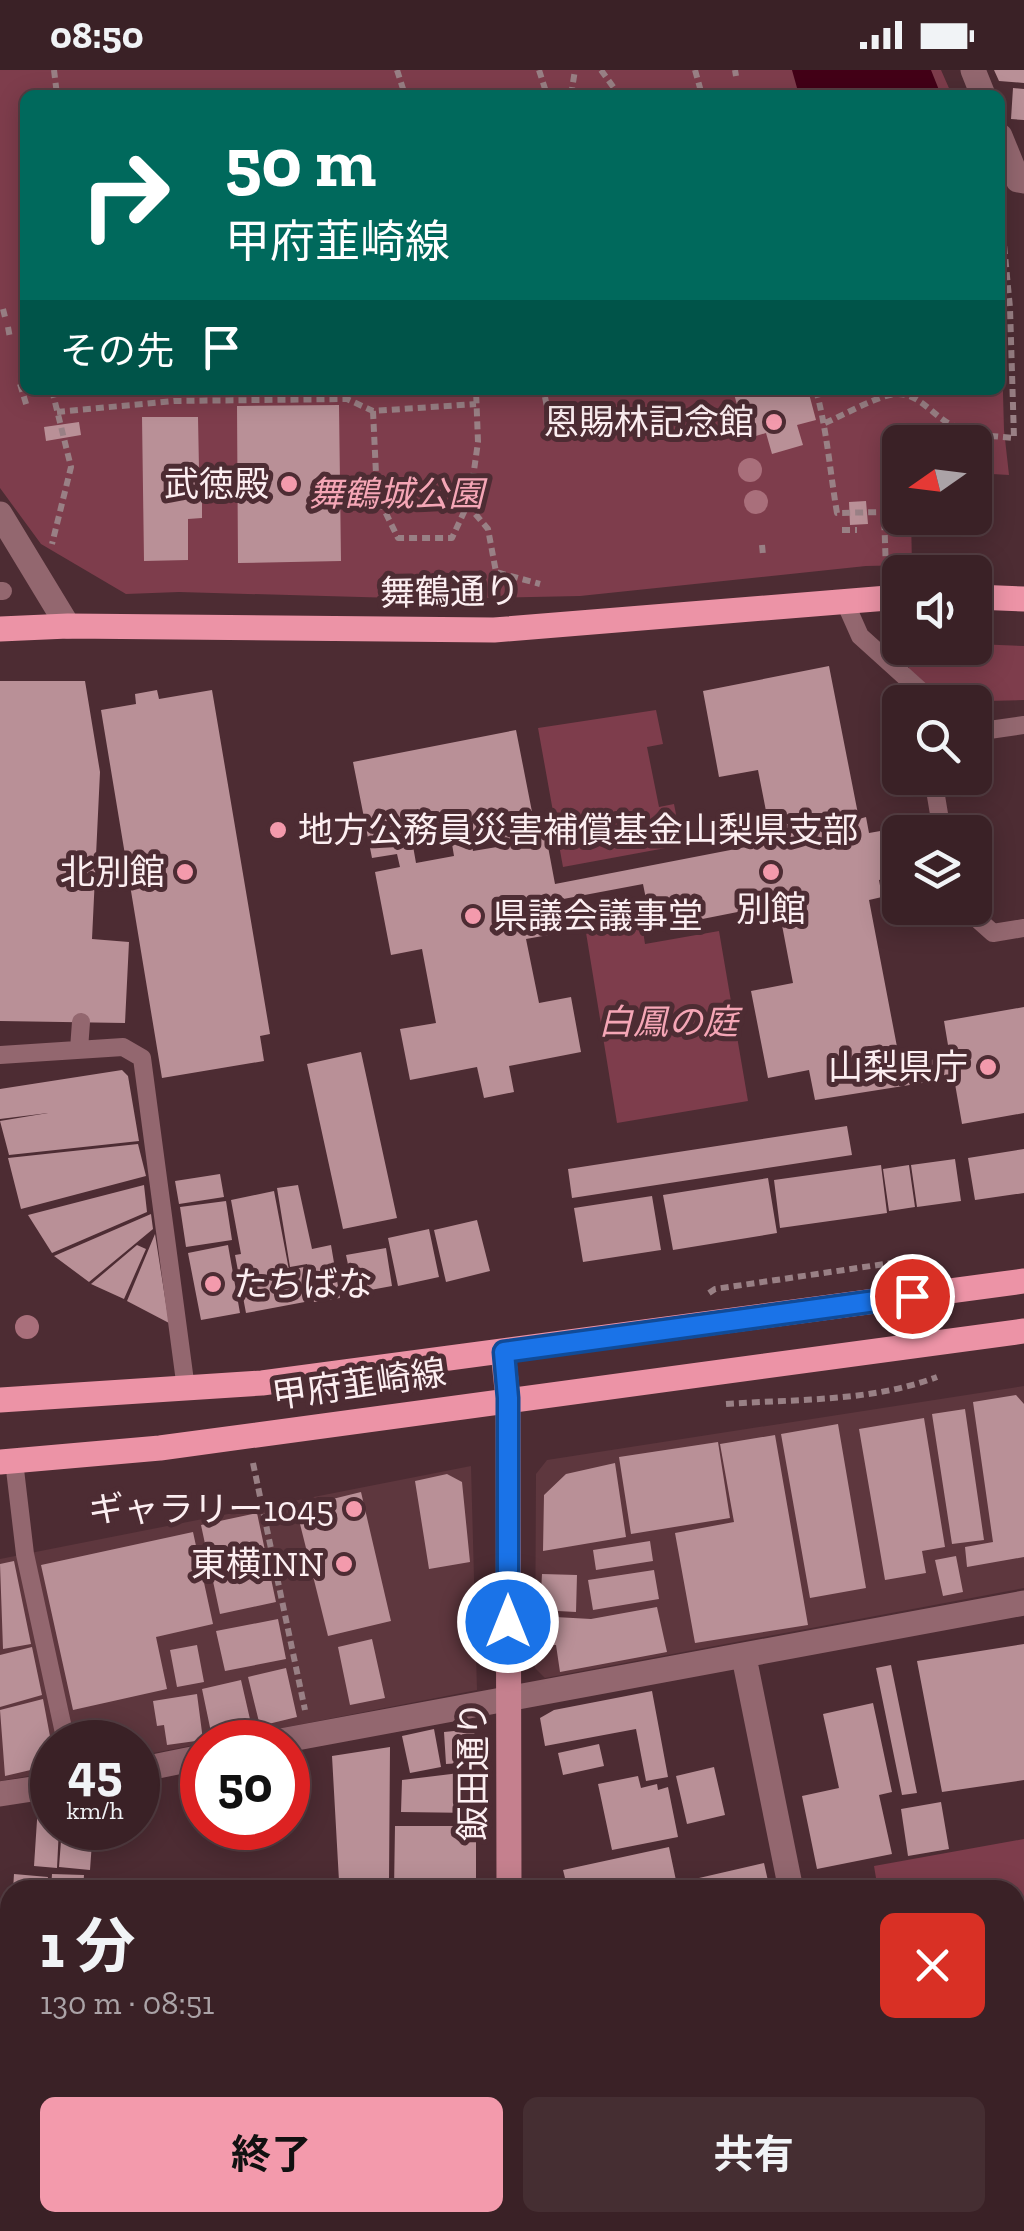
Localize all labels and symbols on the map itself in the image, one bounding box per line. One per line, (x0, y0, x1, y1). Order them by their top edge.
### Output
place label: 恩賜林記念館 (544, 401, 754, 443)
marker: 恩賜林記念館 (763, 411, 785, 433)
north arrow (882, 425, 992, 535)
place label: 武徳殿 (164, 463, 269, 505)
marker: 武徳殿 (278, 473, 300, 495)
park label: 舞鶴城公園 (308, 473, 488, 515)
street label: 舞鶴通り (380, 570, 520, 614)
place label: 地方公務員災害補償基金山梨県支部 (298, 809, 858, 851)
marker: 地方公務員災害補償基金山梨県支部 (267, 819, 289, 841)
place label: 北別館 (60, 851, 165, 893)
marker: 北別館 (174, 861, 196, 883)
marker: 別館 (760, 861, 782, 883)
place label: 別館 (736, 888, 806, 930)
place label: 県議会議事堂 (493, 895, 703, 937)
marker: 県議会議事堂 (462, 905, 484, 927)
park label: 白鳳の庭 (598, 1001, 743, 1043)
place label: 山梨県庁 (828, 1046, 968, 1088)
marker: 山梨県庁 (977, 1056, 999, 1078)
pin (870, 1254, 955, 1339)
place label: たちばな (233, 1263, 373, 1305)
marker: たちばな (202, 1273, 224, 1295)
street label: 甲府韮崎線 (269, 1351, 449, 1417)
place label: ギャラリー1045 (89, 1488, 334, 1530)
marker: ギャラリー1045 (343, 1498, 365, 1520)
place label: 東横INN (191, 1543, 324, 1585)
marker: 東横INN (333, 1553, 355, 1575)
position arrow (456, 1570, 560, 1674)
street label: 飯田通り (452, 1701, 494, 1841)
speed limit sign: 50 (180, 1720, 310, 1850)

